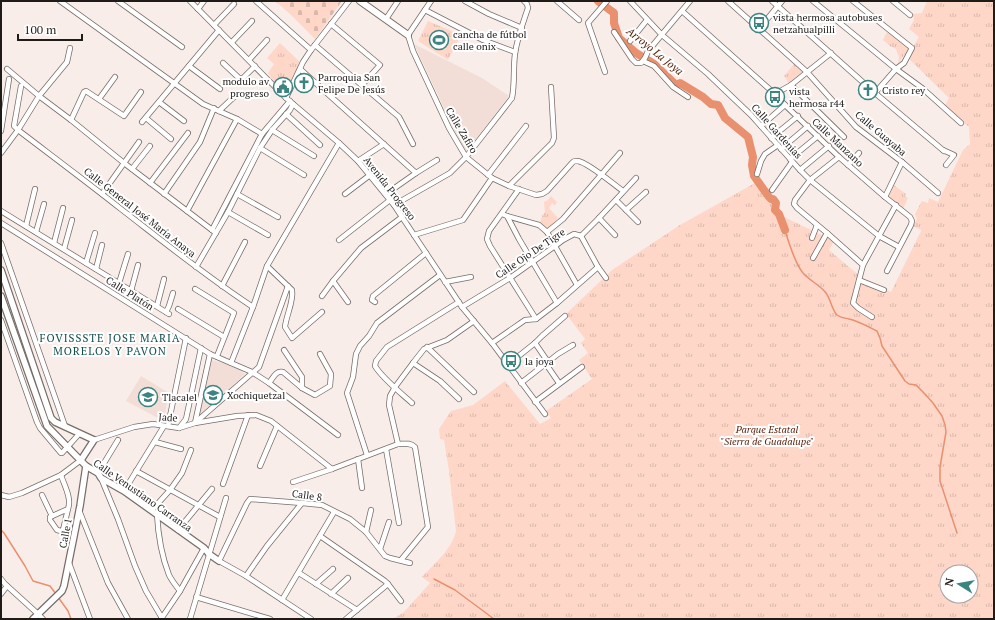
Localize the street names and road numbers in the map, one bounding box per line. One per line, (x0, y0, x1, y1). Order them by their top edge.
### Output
street label: Calle Gardenias (748, 101, 805, 162)
street label: Calle Zafiro (443, 105, 481, 156)
street label: Calle Guayaba (852, 108, 909, 159)
street label: Calle Manzano (809, 115, 867, 170)
street label: Avenida Progreso (361, 154, 419, 223)
street label: Calle General José María Anaya (81, 165, 198, 260)
street label: Calle Ojo De Tigre (493, 225, 568, 281)
street label: Calle Platón (103, 274, 156, 313)
street label: Jade (158, 410, 178, 425)
street label: Calle Venustiano Carranza (91, 456, 195, 534)
street label: Calle 8 (291, 487, 323, 504)
street label: Calle 1 (56, 517, 75, 549)

